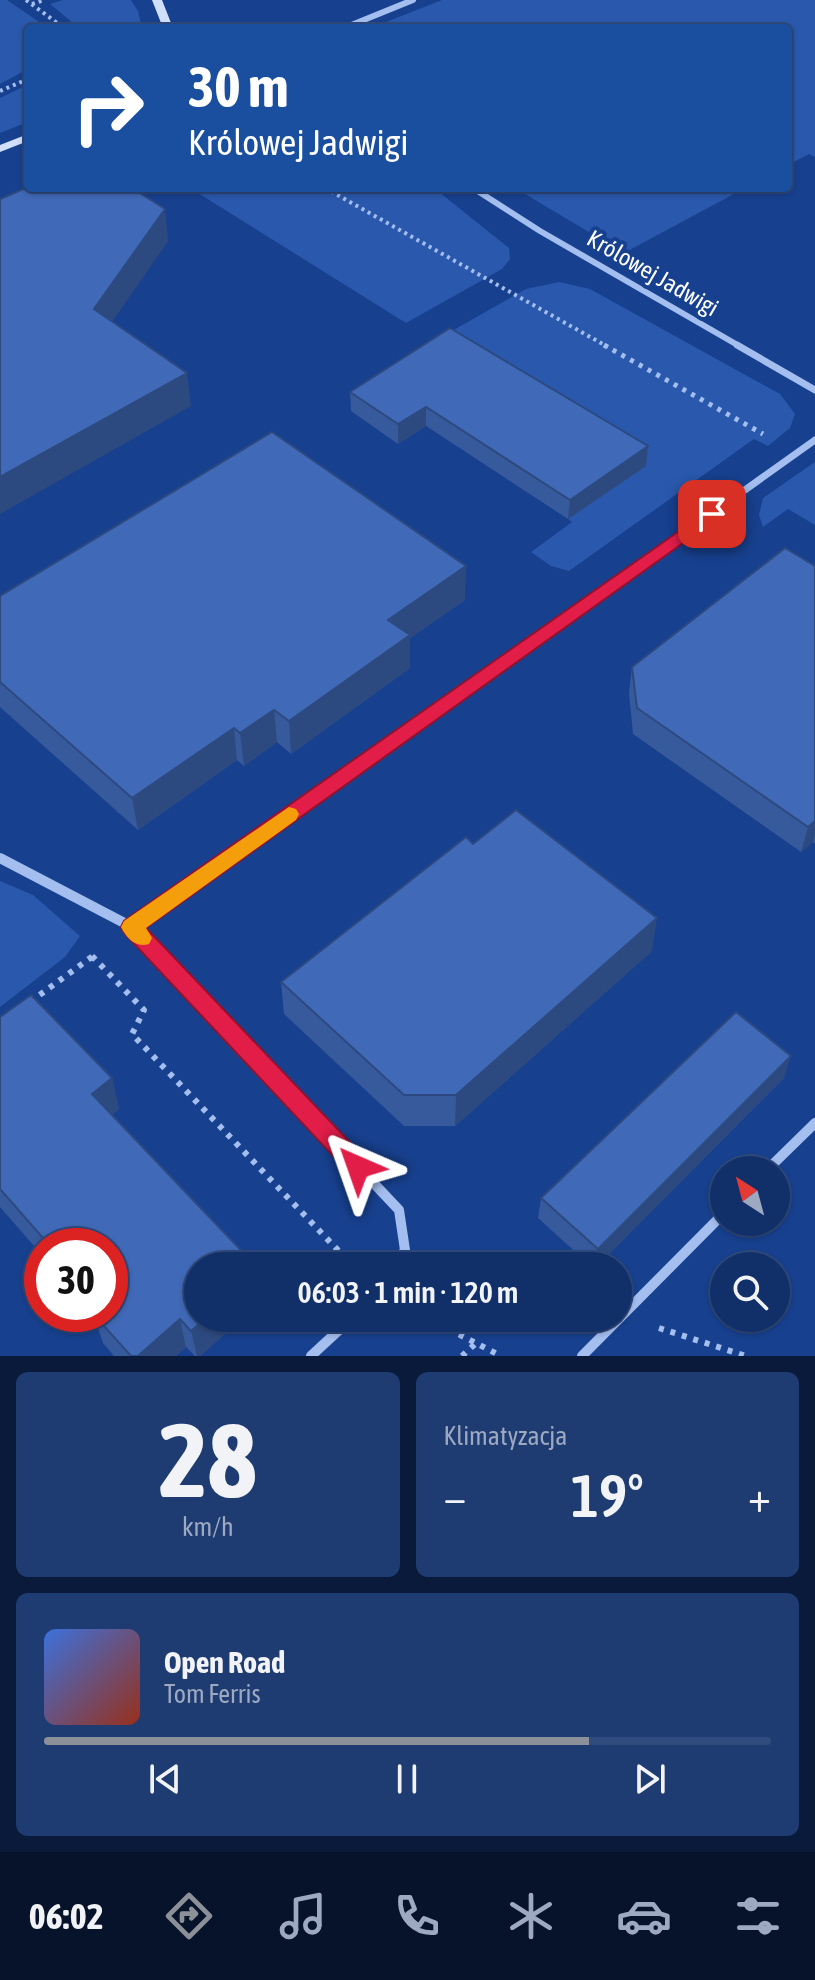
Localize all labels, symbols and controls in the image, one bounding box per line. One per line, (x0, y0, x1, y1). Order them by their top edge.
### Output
text: 30 m (188, 55, 289, 119)
icon: right (56, 56, 160, 160)
text: Królowej Jadwigi (188, 121, 408, 163)
street label: Królowej Jadwigi (583, 225, 723, 321)
pin (678, 480, 746, 548)
icon: arrive (690, 492, 734, 536)
position arrow (316, 1125, 400, 1209)
north arrow (710, 1156, 790, 1236)
map controls (710, 1156, 790, 1332)
speed limit sign: 30 (24, 1228, 128, 1332)
button: search (710, 1252, 790, 1332)
text: 06:03 · 1 min · 120 m (298, 1275, 518, 1309)
text: 28 (159, 1400, 257, 1519)
text: Klimatyzacja (444, 1421, 567, 1451)
text: 19° (571, 1461, 644, 1530)
text: − (444, 1471, 466, 1521)
text: + (748, 1471, 771, 1521)
text: km/h (182, 1512, 234, 1542)
text: Open Road (164, 1645, 285, 1679)
text: Tom Ferris (164, 1679, 261, 1709)
icon: previous (143, 1757, 187, 1801)
icon: pause (385, 1757, 429, 1801)
icon: next (628, 1757, 672, 1801)
icon: directions (161, 1888, 217, 1944)
icon: music (275, 1888, 331, 1944)
icon: phone (389, 1888, 445, 1944)
icon: climate (503, 1888, 559, 1944)
icon: car (616, 1888, 672, 1944)
icon: filters (730, 1888, 786, 1944)
text: 06:02 (29, 1895, 104, 1937)

